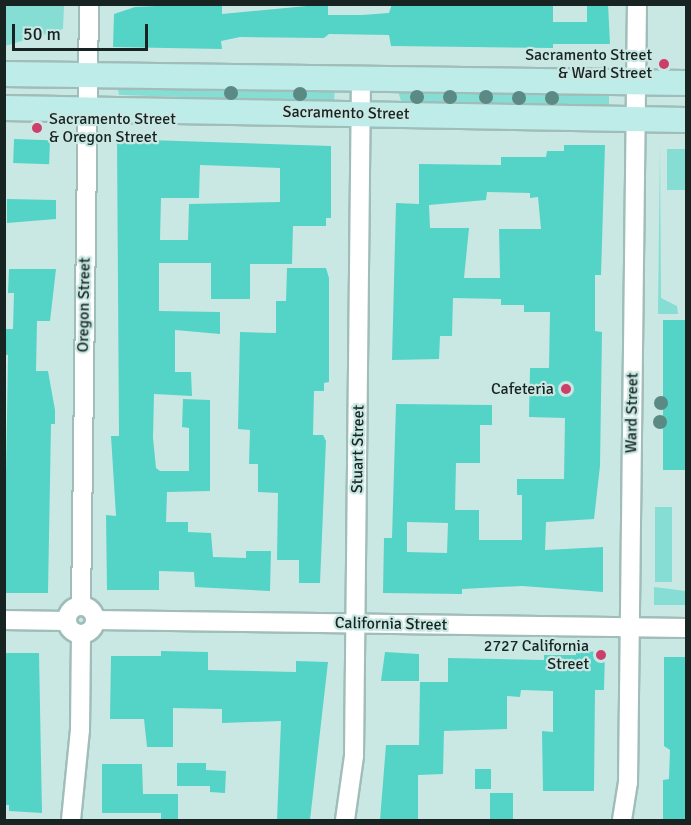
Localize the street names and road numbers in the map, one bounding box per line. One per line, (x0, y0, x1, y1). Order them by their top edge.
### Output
street label: Sacramento Street (282, 102, 410, 124)
street label: Oregon Street (74, 257, 94, 353)
street label: Ward Street (622, 373, 642, 453)
street label: Stuart Street (348, 405, 368, 493)
street label: California Street (335, 613, 447, 635)

